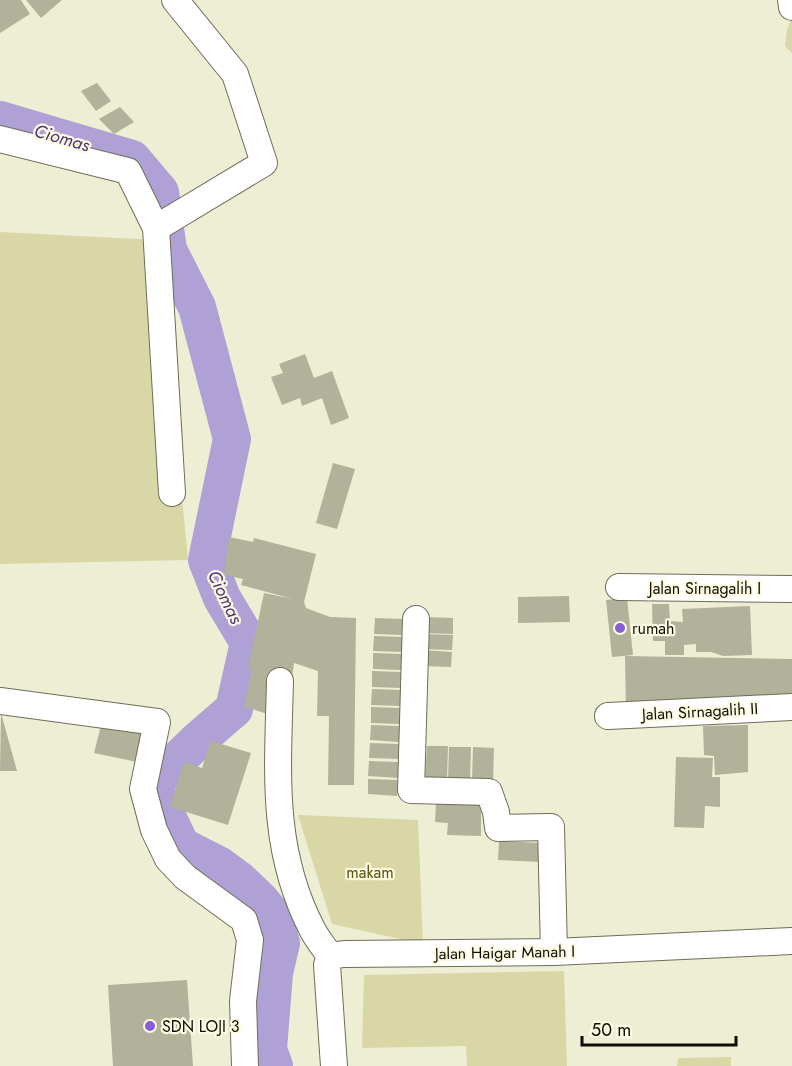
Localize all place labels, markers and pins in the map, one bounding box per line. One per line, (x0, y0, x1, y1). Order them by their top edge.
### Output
place label: rumah (632, 617, 674, 640)
marker: rumah (613, 621, 627, 635)
place label: SDN LOJI 3 (162, 1015, 240, 1038)
marker: SDN LOJI 3 (143, 1019, 157, 1033)

